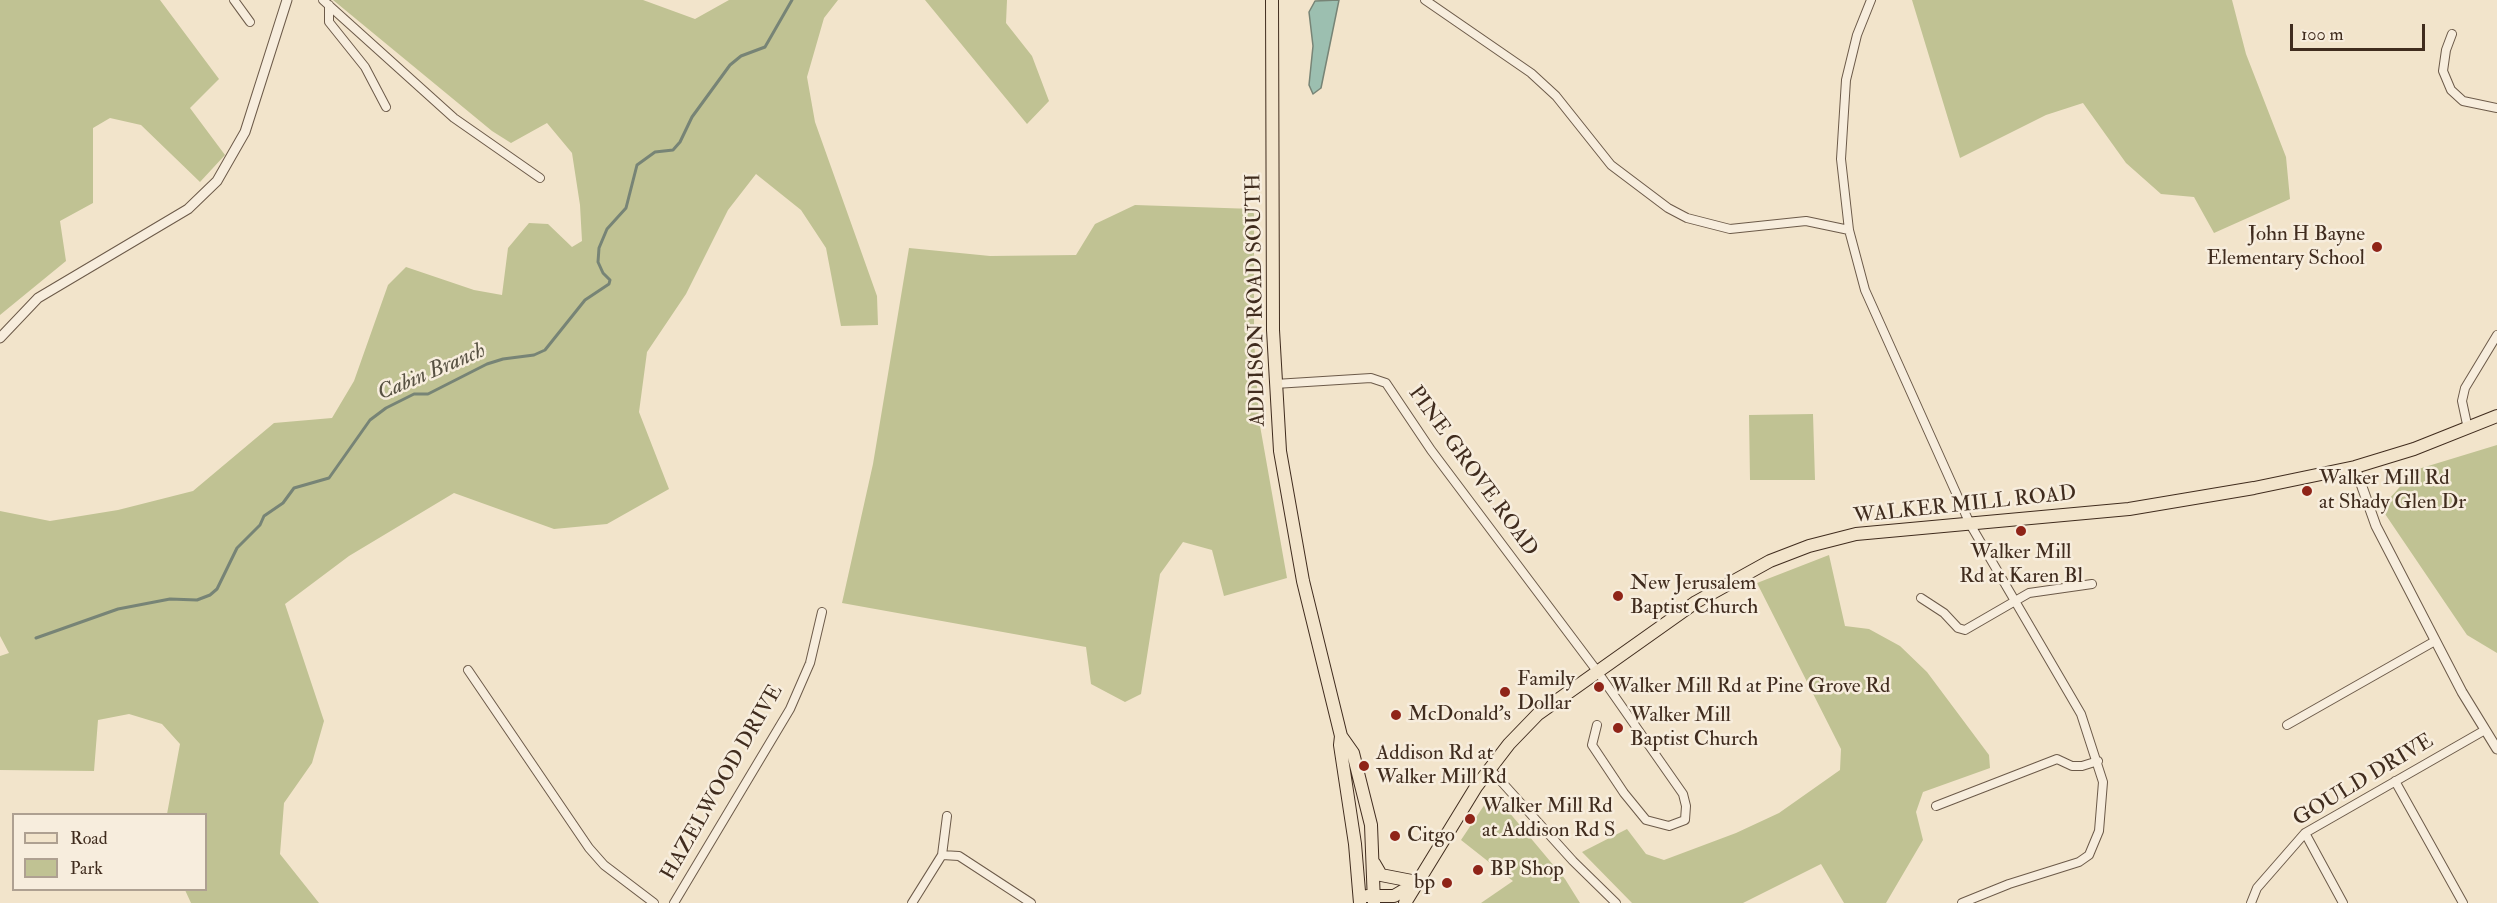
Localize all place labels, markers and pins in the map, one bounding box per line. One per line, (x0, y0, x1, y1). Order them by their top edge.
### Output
place label: John H Bayne Elementary School (2207, 222, 2365, 272)
marker: John H Bayne Elementary School (2370, 240, 2384, 254)
place label: Walker Mill Rd at Shady Glen Dr (2319, 466, 2466, 516)
marker: Walker Mill Rd at Shady Glen Dr (2300, 484, 2314, 498)
marker: Walker Mill Rd at Karen Bl (2014, 524, 2028, 538)
place label: Walker Mill Rd at Karen Bl (1959, 540, 2083, 590)
place label: New Jerusalem Baptist Church (1630, 571, 1758, 621)
marker: New Jerusalem Baptist Church (1611, 589, 1625, 603)
place label: Family Dollar (1517, 667, 1575, 717)
place label: Walker Mill Rd at Pine Grove Rd (1611, 674, 1890, 700)
marker: Walker Mill Rd at Pine Grove Rd (1592, 680, 1606, 694)
marker: Family Dollar (1498, 685, 1512, 699)
place label: McDonald's (1408, 702, 1511, 728)
place label: Walker Mill Baptist Church (1630, 703, 1758, 753)
marker: McDonald's (1389, 708, 1403, 722)
marker: Walker Mill Baptist Church (1611, 721, 1625, 735)
place label: Addison Rd at Walker Mill Rd (1376, 741, 1507, 791)
marker: Addison Rd at Walker Mill Rd (1357, 759, 1371, 773)
place label: Walker Mill Rd at Addison Rd S (1482, 794, 1615, 844)
marker: Walker Mill Rd at Addison Rd S (1463, 812, 1477, 826)
place label: Citgo (1407, 823, 1455, 849)
marker: Citgo (1388, 829, 1402, 843)
place label: BP Shop (1490, 857, 1564, 883)
marker: BP Shop (1471, 863, 1485, 877)
place label: bp (1414, 870, 1435, 896)
marker: bp (1440, 876, 1454, 890)

